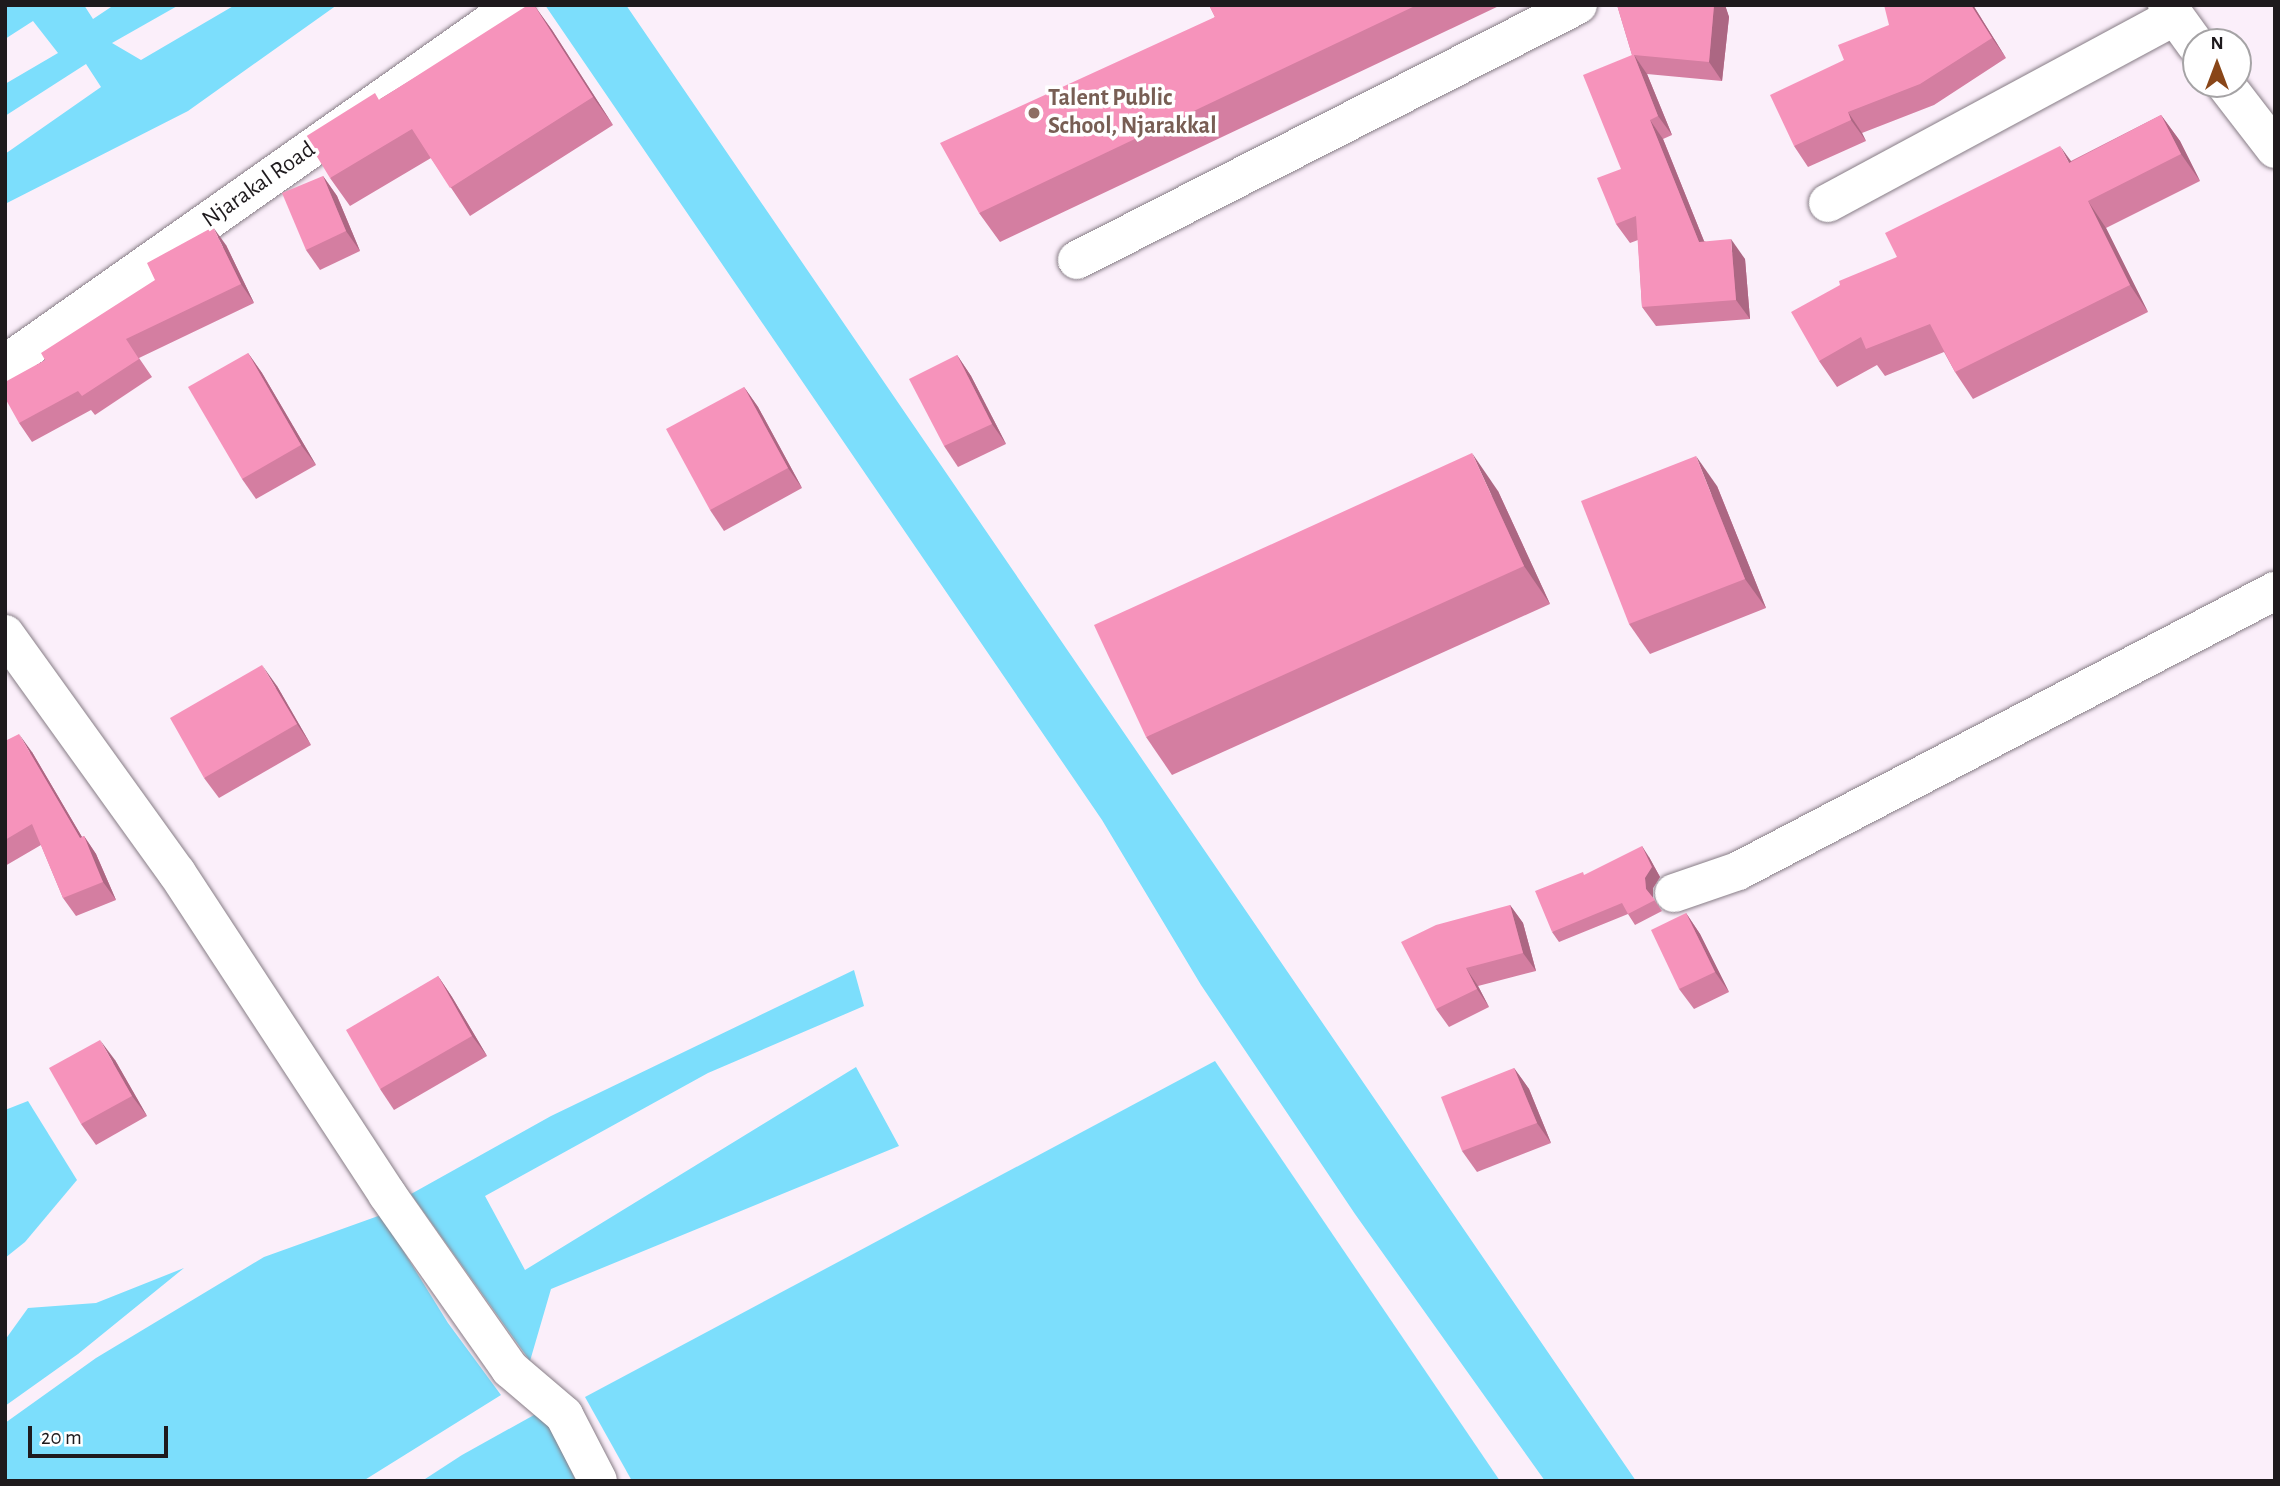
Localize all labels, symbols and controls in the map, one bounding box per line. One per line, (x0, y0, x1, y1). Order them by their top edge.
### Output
north arrow (2182, 28, 2252, 98)
text: N (2210, 34, 2224, 53)
place label: Talent Public School, Njarakkal (1048, 85, 1216, 141)
marker: Talent Public School, Njarakkal (1026, 105, 1042, 121)
street label: Njarakal Road (197, 136, 321, 234)
scale bar (32, 1412, 172, 1456)
text: 20 m (41, 1427, 82, 1448)

